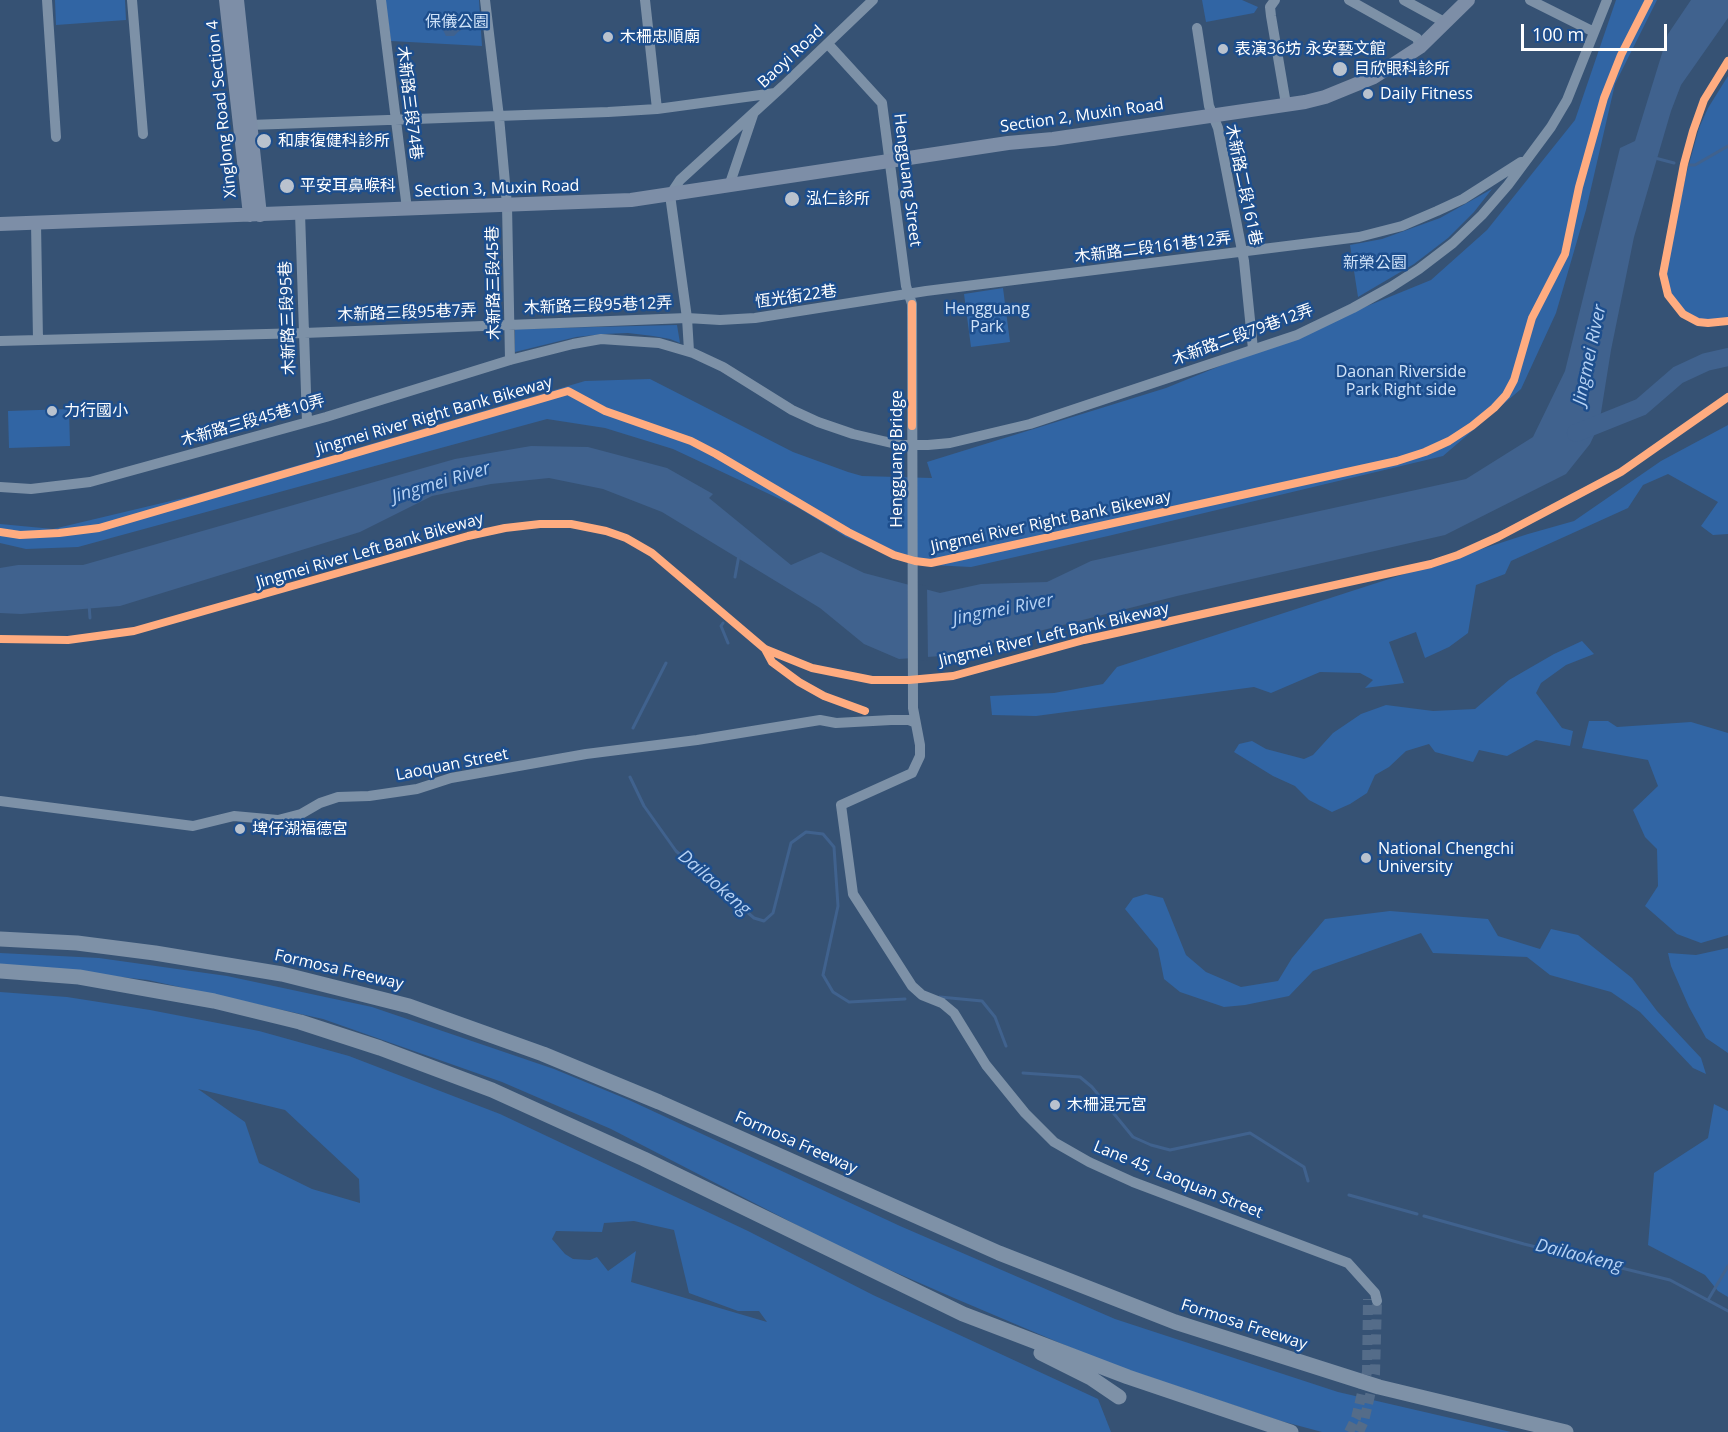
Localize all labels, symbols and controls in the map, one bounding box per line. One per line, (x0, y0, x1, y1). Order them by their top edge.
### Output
park label: 保儀公園 (425, 12, 489, 32)
scale bar (1524, 12, 1670, 50)
street label: Xinglong Road Section 4 (203, 19, 241, 199)
street label: Baoyi Road (754, 22, 828, 92)
text: 100 m (1532, 22, 1584, 46)
place label: 木柵忠順廟 (620, 27, 700, 47)
marker: 木柵忠順廟 (601, 30, 615, 44)
place label: 表演36坊 永安藝文館 (1235, 39, 1385, 59)
marker: 表演36坊 永安藝文館 (1216, 42, 1230, 56)
street label: 木新路三段74巷 (393, 45, 425, 161)
place label: 目欣眼科診所 (1354, 59, 1450, 79)
marker: 目欣眼科診所 (1331, 60, 1349, 78)
place label: Daily Fitness (1380, 84, 1473, 104)
marker: Daily Fitness (1361, 87, 1375, 101)
street label: Section 2, Muxin Road (999, 95, 1165, 137)
street label: Hengguang Street (889, 112, 925, 248)
street label: 木新路二段161巷 (1221, 123, 1265, 247)
place label: 和康復健科診所 (278, 131, 390, 151)
marker: 和康復健科診所 (255, 132, 273, 150)
place label: 平安耳鼻喉科 (300, 176, 396, 196)
marker: 平安耳鼻喉科 (278, 177, 296, 195)
street label: Section 3, Muxin Road (414, 177, 580, 201)
place label: 泓仁診所 (806, 189, 870, 209)
marker: 泓仁診所 (783, 190, 801, 208)
street label: 木新路三段45巷 (483, 226, 505, 340)
street label: 木新路二段161巷12弄 (1074, 229, 1232, 267)
park label: 新榮公園 (1343, 253, 1407, 273)
street label: 木新路三段95巷 (276, 261, 300, 375)
street label: 恆光街22巷 (754, 282, 838, 312)
street label: 木新路三段95巷12弄 (523, 294, 673, 318)
park label: Hengguang Park (944, 299, 1030, 337)
street label: 木新路三段95巷7弄 (337, 301, 477, 325)
street label: 木新路二段79巷12弄 (1170, 301, 1316, 369)
water label: Jingmei River (1569, 303, 1611, 407)
park label: Daonan Riverside Park Right side (1336, 362, 1466, 400)
street label: Jingmei River Right Bank Bikeway (313, 373, 555, 459)
street label: Hengguang Bridge (887, 390, 907, 528)
street label: 木新路三段45巷10弄 (179, 391, 327, 451)
place label: 力行國小 (64, 401, 128, 421)
marker: 力行國小 (45, 404, 59, 418)
water label: Jingmei River (389, 458, 493, 508)
street label: Jingmei River Right Bank Bikeway (929, 487, 1173, 557)
street label: Jingmei River Left Bank Bikeway (254, 509, 486, 593)
water label: Jingmei River (951, 590, 1055, 630)
street label: Jingmei River Left Bank Bikeway (937, 599, 1171, 671)
street label: Laoquan Street (394, 745, 510, 785)
place label: 埤仔湖福德宮 (252, 819, 348, 839)
marker: 埤仔湖福德宮 (233, 822, 247, 836)
place label: National Chengchi University (1378, 839, 1514, 877)
water label: Dailaokeng (673, 846, 755, 920)
marker: National Chengchi University (1359, 851, 1373, 865)
street label: Formosa Freeway (273, 946, 405, 994)
place label: 木柵混元宮 (1067, 1095, 1147, 1115)
marker: 木柵混元宮 (1048, 1098, 1062, 1112)
street label: Formosa Freeway (732, 1107, 860, 1179)
street label: Lane 45, Laoquan Street (1091, 1137, 1265, 1223)
water label: Dailaokeng (1533, 1235, 1625, 1277)
street label: Formosa Freeway (1178, 1296, 1310, 1354)

